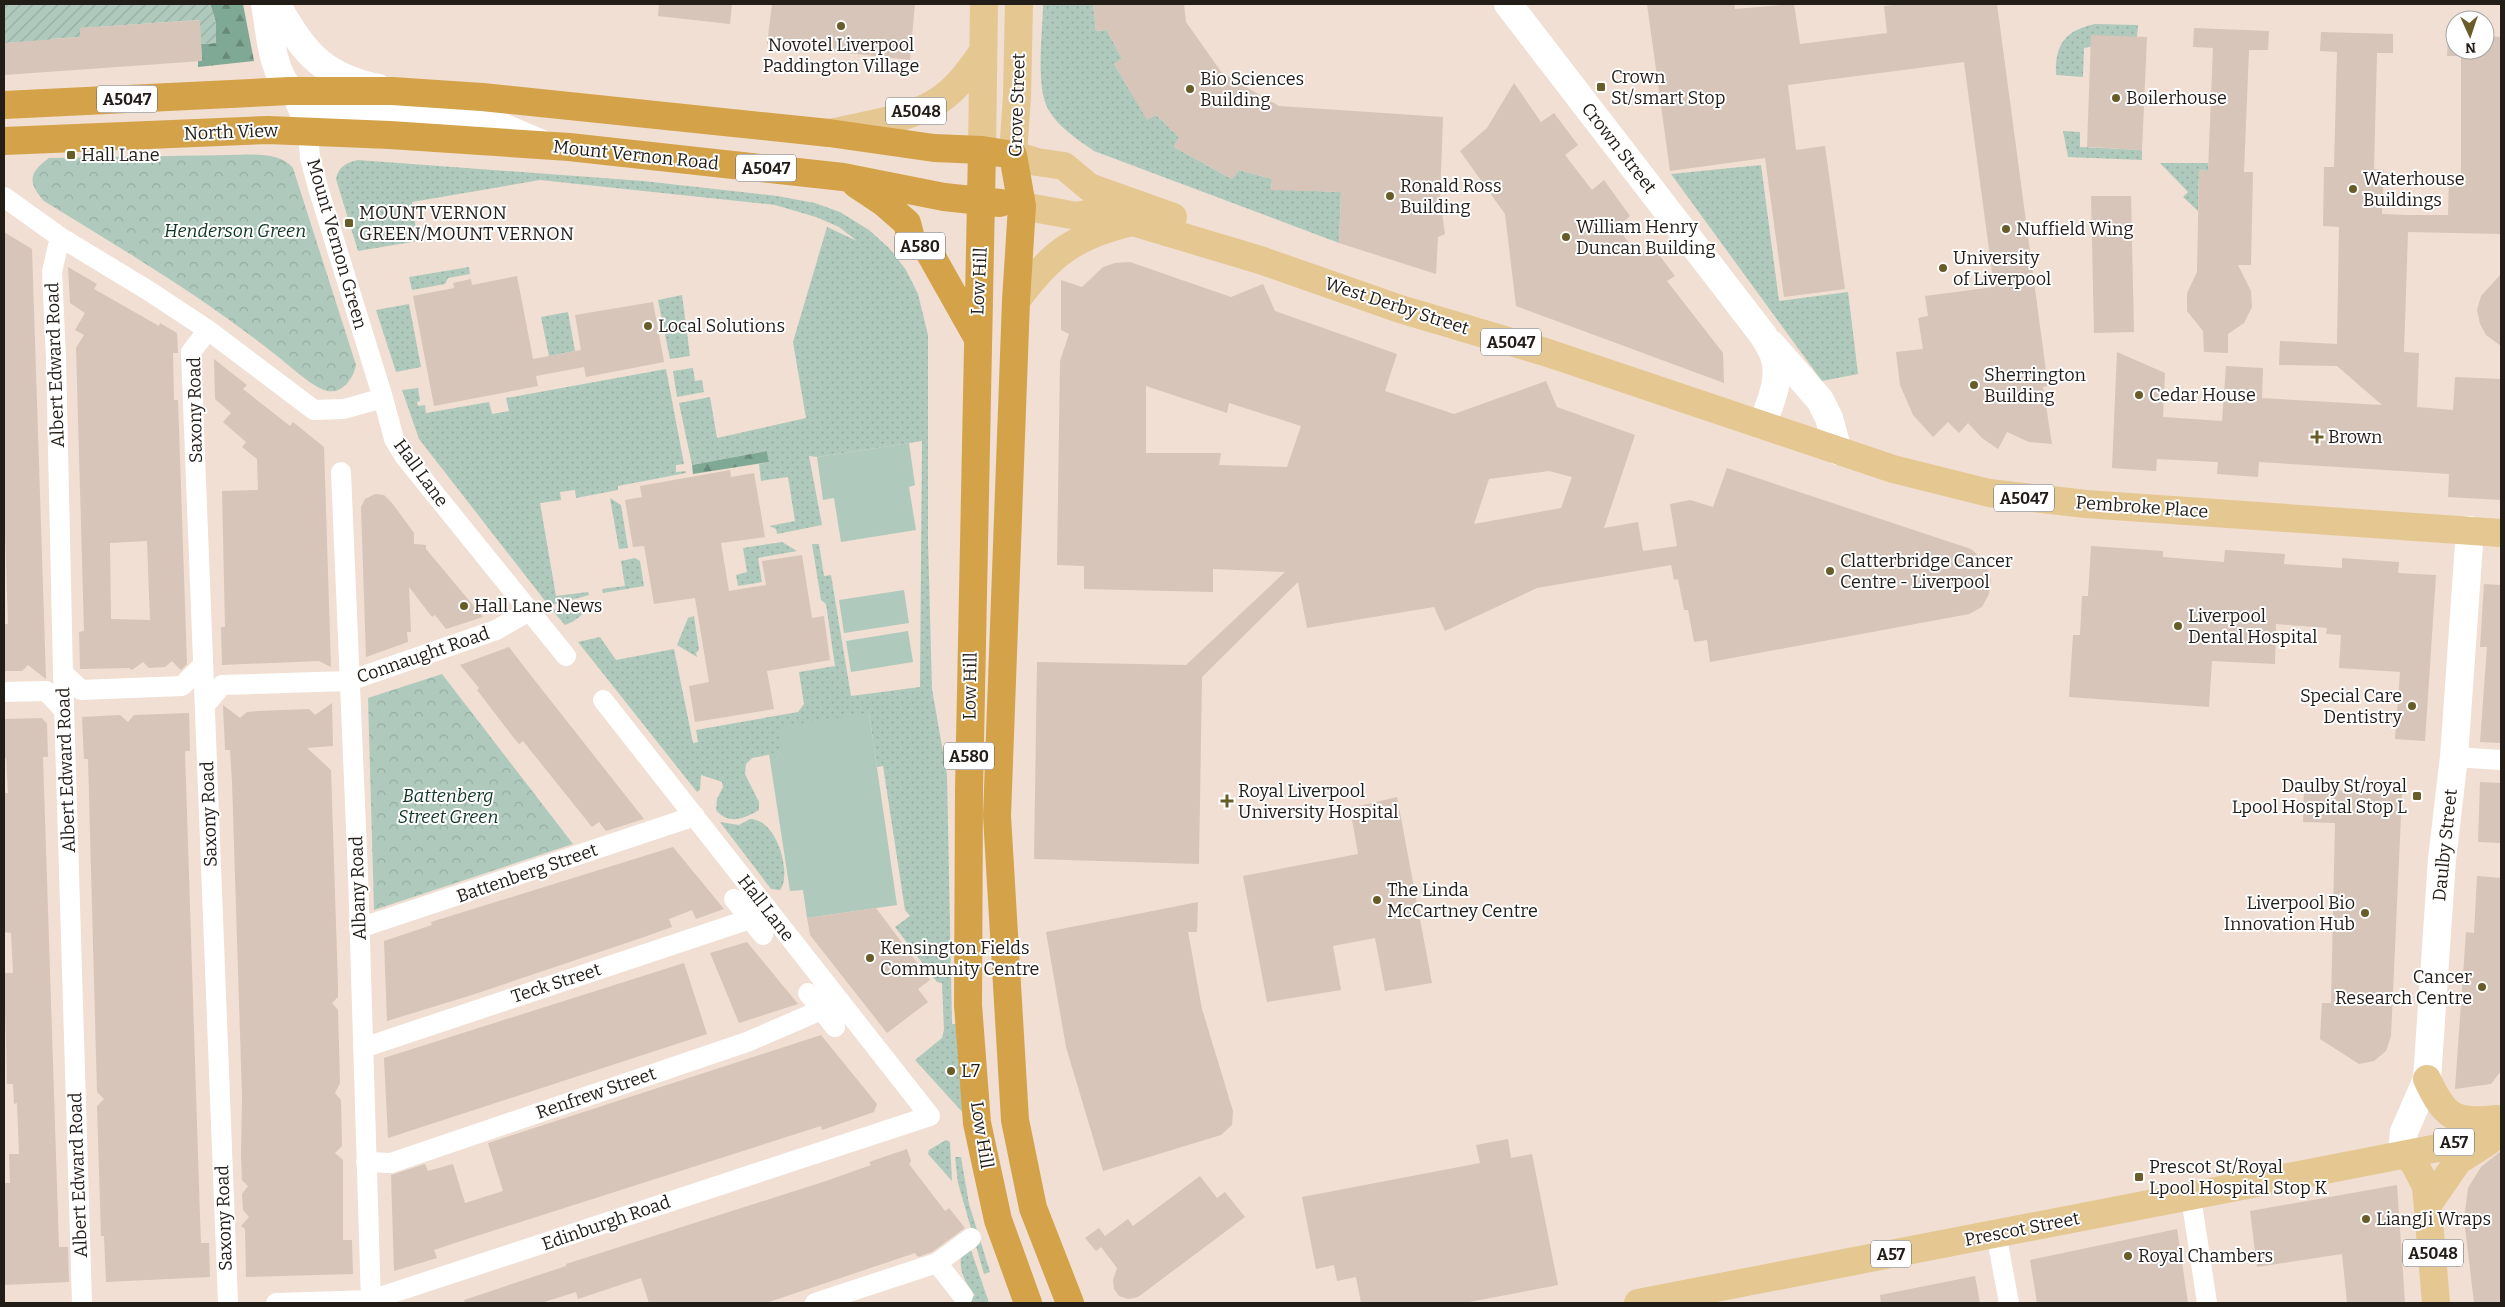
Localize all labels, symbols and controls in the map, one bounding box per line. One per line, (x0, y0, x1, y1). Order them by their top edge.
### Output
north arrow (2445, 10, 2495, 60)
marker: Novotel Liverpool Paddington Village (835, 20, 847, 32)
place label: Novotel Liverpool Paddington Village (763, 34, 919, 77)
text: N (2465, 39, 2476, 56)
street label: Grove Street (1004, 52, 1030, 157)
place label: Crown St/smart Stop (1611, 66, 1725, 109)
place label: Bio Sciences Building (1200, 68, 1304, 111)
marker: Crown St/smart Stop (1595, 81, 1607, 93)
marker: Bio Sciences Building (1184, 83, 1196, 95)
road number: A5047 (97, 86, 157, 112)
place label: Boilerhouse (2126, 87, 2227, 109)
marker: Boilerhouse (2110, 92, 2122, 104)
road number: A5048 (886, 98, 946, 124)
street label: Crown Street (1577, 98, 1661, 198)
street label: North View (183, 119, 279, 145)
street label: Mount Vernon Road (552, 135, 720, 175)
place label: Hall Lane (81, 144, 160, 166)
marker: Hall Lane (65, 149, 77, 161)
road number: A5047 (736, 154, 796, 182)
street label: Mount Vernon Green (302, 156, 372, 332)
place label: Waterhouse Buildings (2363, 168, 2465, 211)
place label: Ronald Ross Building (1400, 175, 1502, 218)
marker: Waterhouse Buildings (2347, 183, 2359, 195)
marker: Ronald Ross Building (1384, 190, 1396, 202)
place label: MOUNT VERNON GREEN/MOUNT VERNON (359, 202, 574, 245)
place label: William Henry Duncan Building (1576, 216, 1716, 259)
marker: MOUNT VERNON GREEN/MOUNT VERNON (343, 217, 355, 229)
place label: Nuffield Wing (2016, 218, 2133, 240)
park label: Henderson Green (164, 220, 306, 242)
marker: Nuffield Wing (2000, 223, 2012, 235)
marker: William Henry Duncan Building (1560, 231, 1572, 243)
road number: A580 (895, 232, 945, 260)
street label: Low Hill (966, 247, 992, 315)
place label: University of Liverpool (1953, 247, 2051, 290)
marker: University of Liverpool (1937, 262, 1949, 274)
street label: West Derby Street (1322, 272, 1472, 340)
street label: Albert Edward Road (41, 282, 69, 448)
place label: Local Solutions (658, 315, 785, 337)
marker: Local Solutions (642, 320, 654, 332)
road number: A5047 (1481, 328, 1541, 356)
street label: Saxony Road (183, 356, 207, 463)
place label: Sherrington Building (1984, 364, 2087, 407)
marker: Sherrington Building (1968, 379, 1980, 391)
place label: Cedar House (2149, 384, 2256, 406)
marker: Cedar House (2133, 389, 2145, 401)
place label: Brown (2328, 426, 2383, 448)
marker: Brown (2310, 430, 2324, 444)
street label: Hall Lane (389, 435, 453, 511)
road number: A5047 (1994, 484, 2054, 512)
street label: Pembroke Place (2075, 491, 2209, 523)
place label: Clatterbridge Cancer Centre - Liverpool (1840, 550, 2013, 593)
marker: Clatterbridge Cancer Centre - Liverpool (1824, 565, 1836, 577)
place label: Hall Lane News (474, 595, 602, 617)
marker: Hall Lane News (458, 600, 470, 612)
place label: Liverpool Dental Hospital (2188, 605, 2317, 648)
marker: Liverpool Dental Hospital (2172, 620, 2184, 632)
street label: Connaught Road (354, 622, 492, 688)
street label: Low Hill (958, 652, 982, 720)
place label: Special Care Dentistry (2300, 685, 2402, 728)
street label: Albert Edward Road (52, 687, 80, 853)
marker: Special Care Dentistry (2406, 700, 2418, 712)
road number: A580 (944, 742, 994, 769)
street label: Saxony Road (196, 760, 222, 867)
place label: Daulby St/royal Lpool Hospital Stop L (2232, 775, 2407, 818)
place label: Royal Liverpool University Hospital (1238, 780, 1398, 823)
park label: Battenberg Street Green (398, 785, 498, 828)
street label: Daulby Street (2428, 787, 2462, 902)
marker: Daulby St/royal Lpool Hospital Stop L (2411, 790, 2423, 802)
marker: Royal Liverpool University Hospital (1220, 794, 1234, 808)
street label: Albany Road (345, 835, 371, 940)
street label: Battenberg Street (454, 838, 601, 907)
street label: Hall Lane (733, 870, 799, 946)
place label: The Linda McCartney Centre (1387, 879, 1538, 922)
place label: Liverpool Bio Innovation Hub (2224, 892, 2355, 935)
marker: The Linda McCartney Centre (1371, 894, 1383, 906)
marker: Liverpool Bio Innovation Hub (2359, 907, 2371, 919)
place label: Kensington Fields Community Centre (880, 937, 1039, 980)
marker: Kensington Fields Community Centre (864, 952, 876, 964)
street label: Teck Street (508, 958, 604, 1008)
place label: Cancer Research Centre (2335, 966, 2472, 1009)
marker: Cancer Research Centre (2476, 981, 2488, 993)
place label: L7 (961, 1060, 980, 1082)
street label: Renfrew Street (533, 1062, 659, 1124)
marker: L7 (945, 1065, 957, 1077)
street label: Albert Edward Road (64, 1092, 92, 1258)
street label: Low Hill (966, 1100, 998, 1170)
road number: A57 (2434, 1128, 2474, 1156)
place label: Prescot St/Royal Lpool Hospital Stop K (2149, 1156, 2327, 1199)
street label: Saxony Road (211, 1164, 237, 1271)
marker: Prescot St/Royal Lpool Hospital Stop K (2133, 1171, 2145, 1183)
street label: Edinburgh Road (539, 1191, 673, 1255)
street label: Prescot Street (1963, 1207, 2082, 1251)
place label: LiangJi Wraps (2376, 1208, 2491, 1230)
marker: LiangJi Wraps (2360, 1213, 2372, 1225)
road number: A57 (1871, 1240, 1911, 1268)
road number: A5048 (2403, 1240, 2463, 1266)
place label: Royal Chambers (2138, 1245, 2273, 1267)
marker: Royal Chambers (2122, 1250, 2134, 1262)

